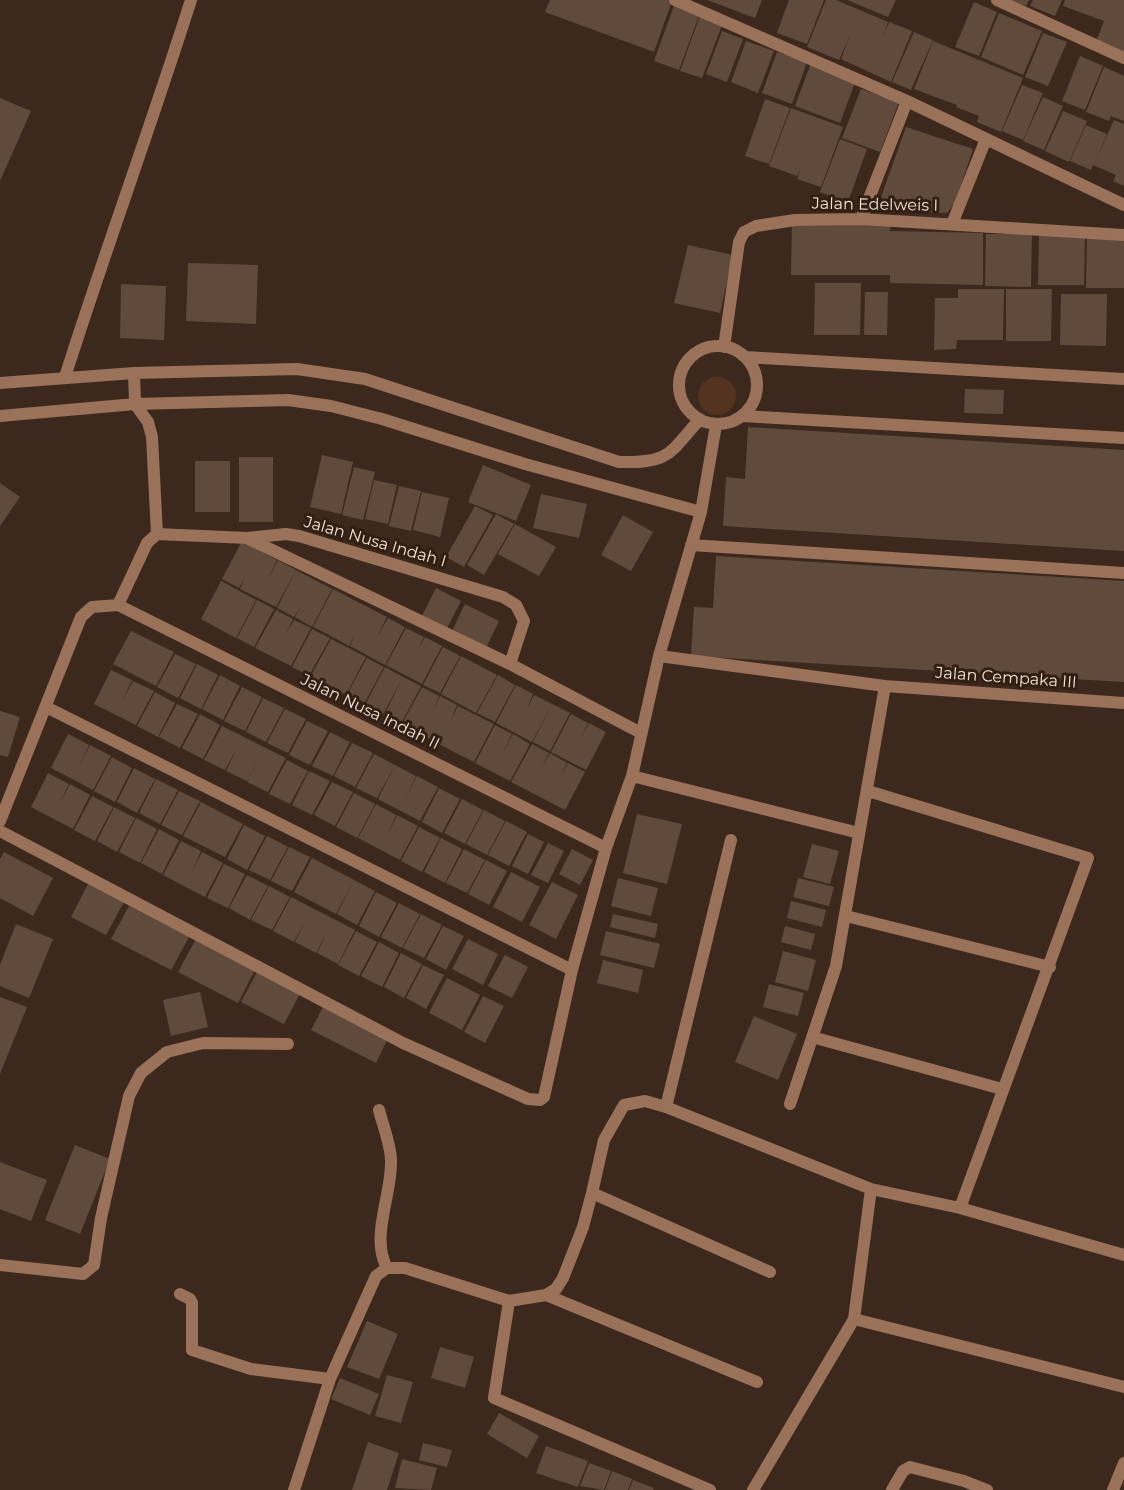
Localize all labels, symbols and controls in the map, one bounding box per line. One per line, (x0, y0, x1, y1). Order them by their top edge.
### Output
street label: Jalan Edelweis I (812, 194, 938, 216)
street label: Jalan Nusa Indah I (302, 512, 448, 572)
street label: Jalan Cempaka III (935, 663, 1077, 693)
street label: Jalan Nusa Indah II (297, 670, 443, 754)

